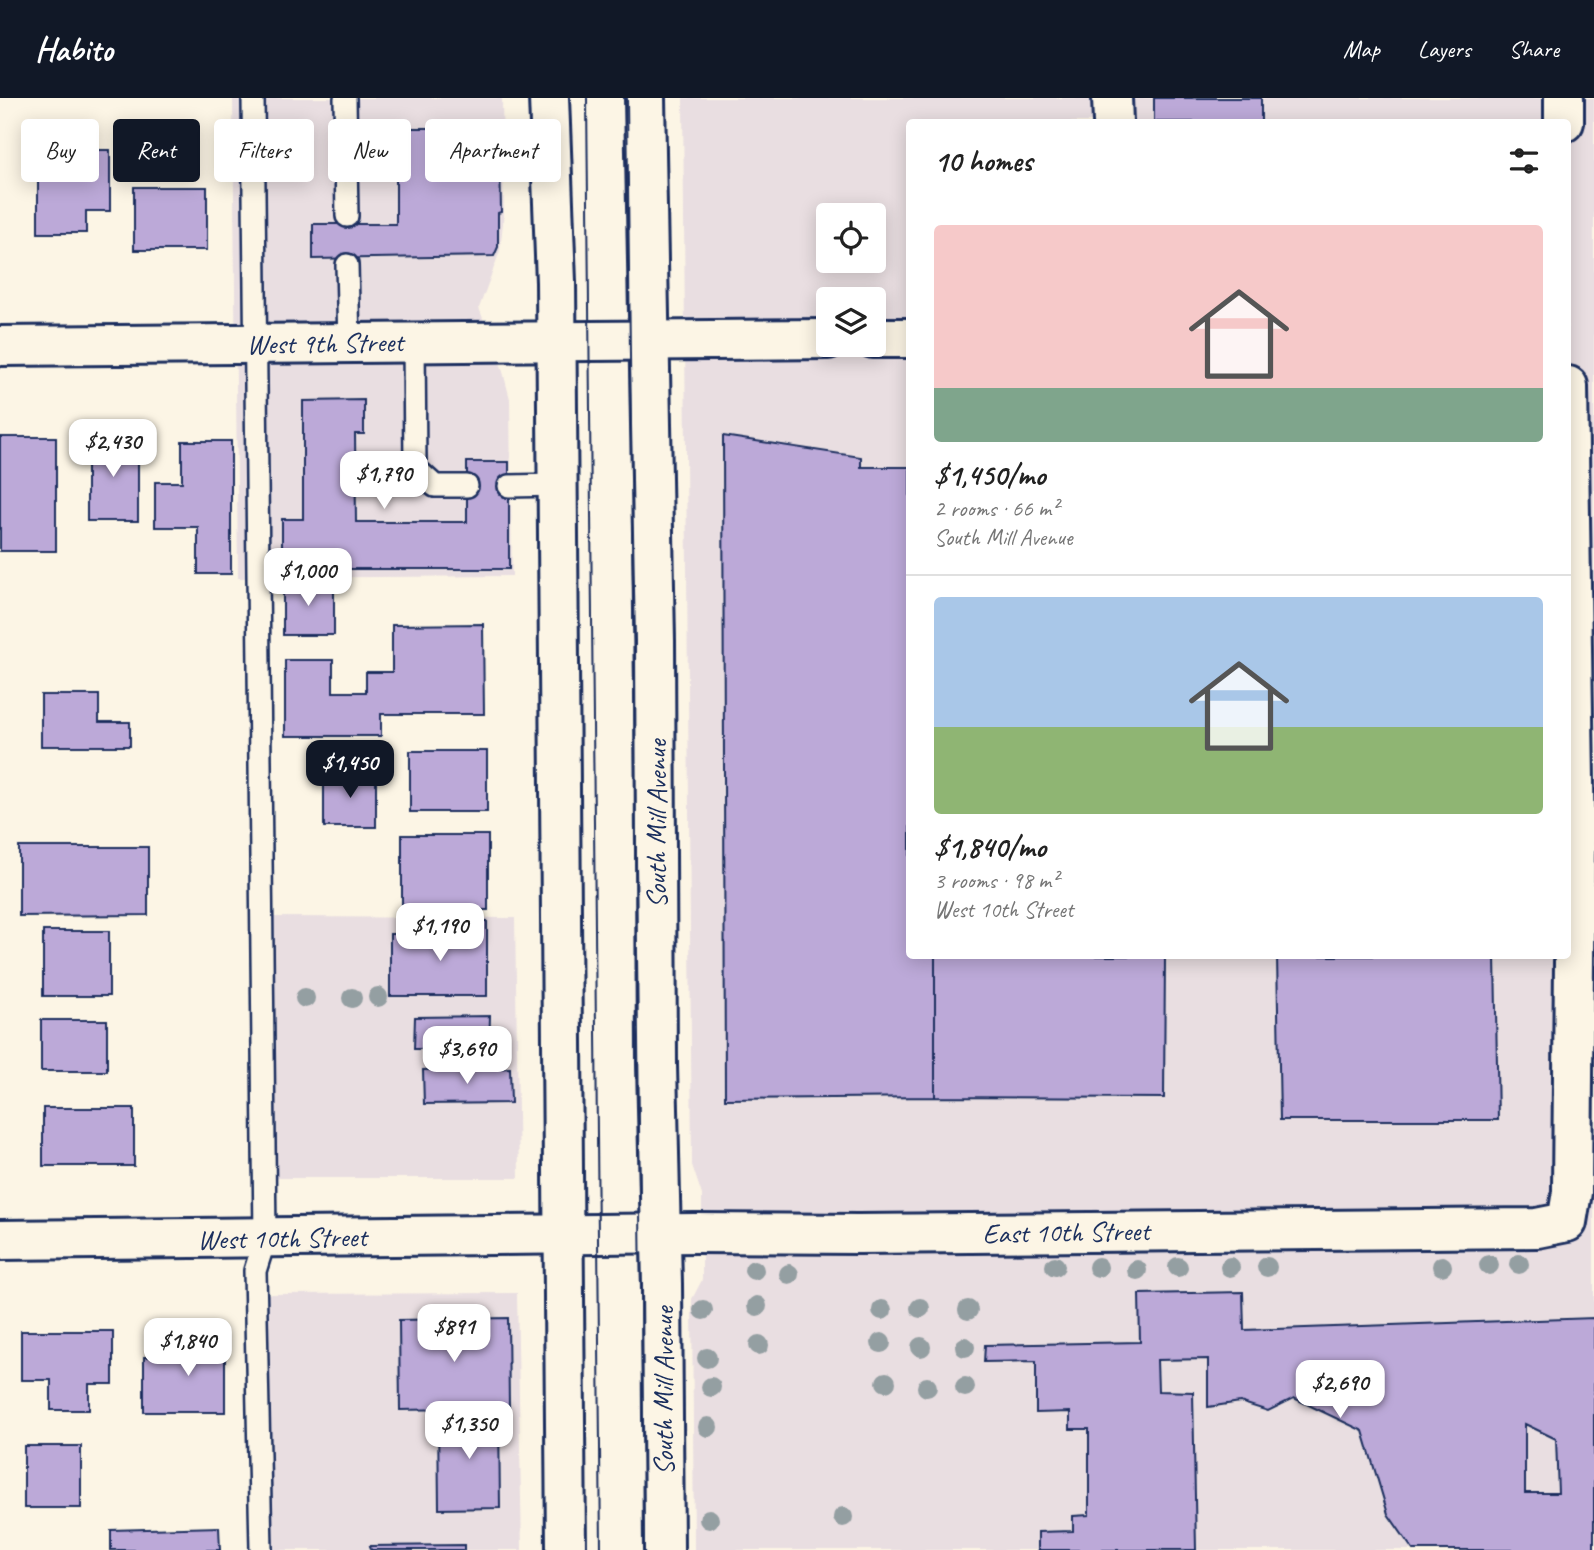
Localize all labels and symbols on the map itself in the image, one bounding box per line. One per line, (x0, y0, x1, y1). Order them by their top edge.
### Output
street label: West 9th Street (246, 324, 406, 362)
pin: $2,430 (56, 420, 170, 479)
pin: $1,790 (327, 452, 441, 511)
pin: $1,000 (251, 548, 365, 608)
street label: South Mill Avenue (639, 738, 674, 908)
pin: $1,450 (293, 740, 407, 800)
pin: $1,190 (383, 904, 497, 963)
pin: $3,690 (410, 1026, 524, 1086)
street label: East 10th Street (982, 1213, 1153, 1251)
street label: West 10th Street (197, 1219, 370, 1257)
pin: $891 (413, 1304, 495, 1364)
street label: South Mill Avenue (646, 1305, 681, 1475)
pin: $1,840 (131, 1318, 245, 1378)
pin: $2,690 (1283, 1360, 1397, 1420)
pin: $1,350 (412, 1402, 526, 1461)

